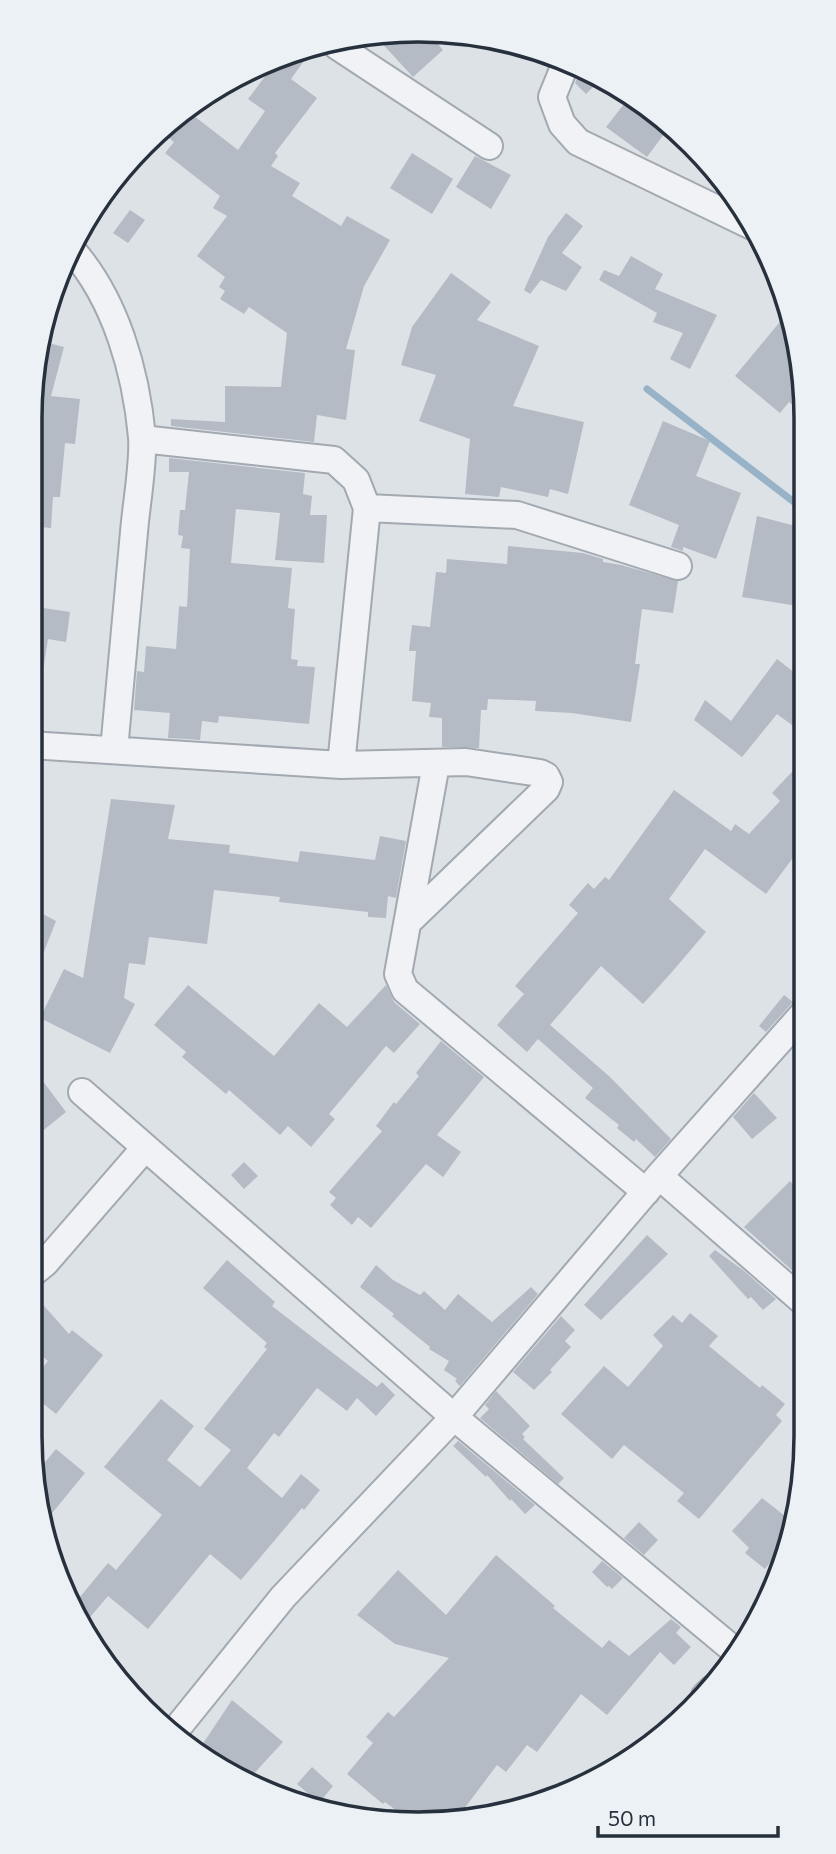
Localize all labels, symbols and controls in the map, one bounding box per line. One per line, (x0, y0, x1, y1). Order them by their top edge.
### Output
scale bar (598, 1794, 778, 1838)
text: 50 m (608, 1805, 656, 1830)

